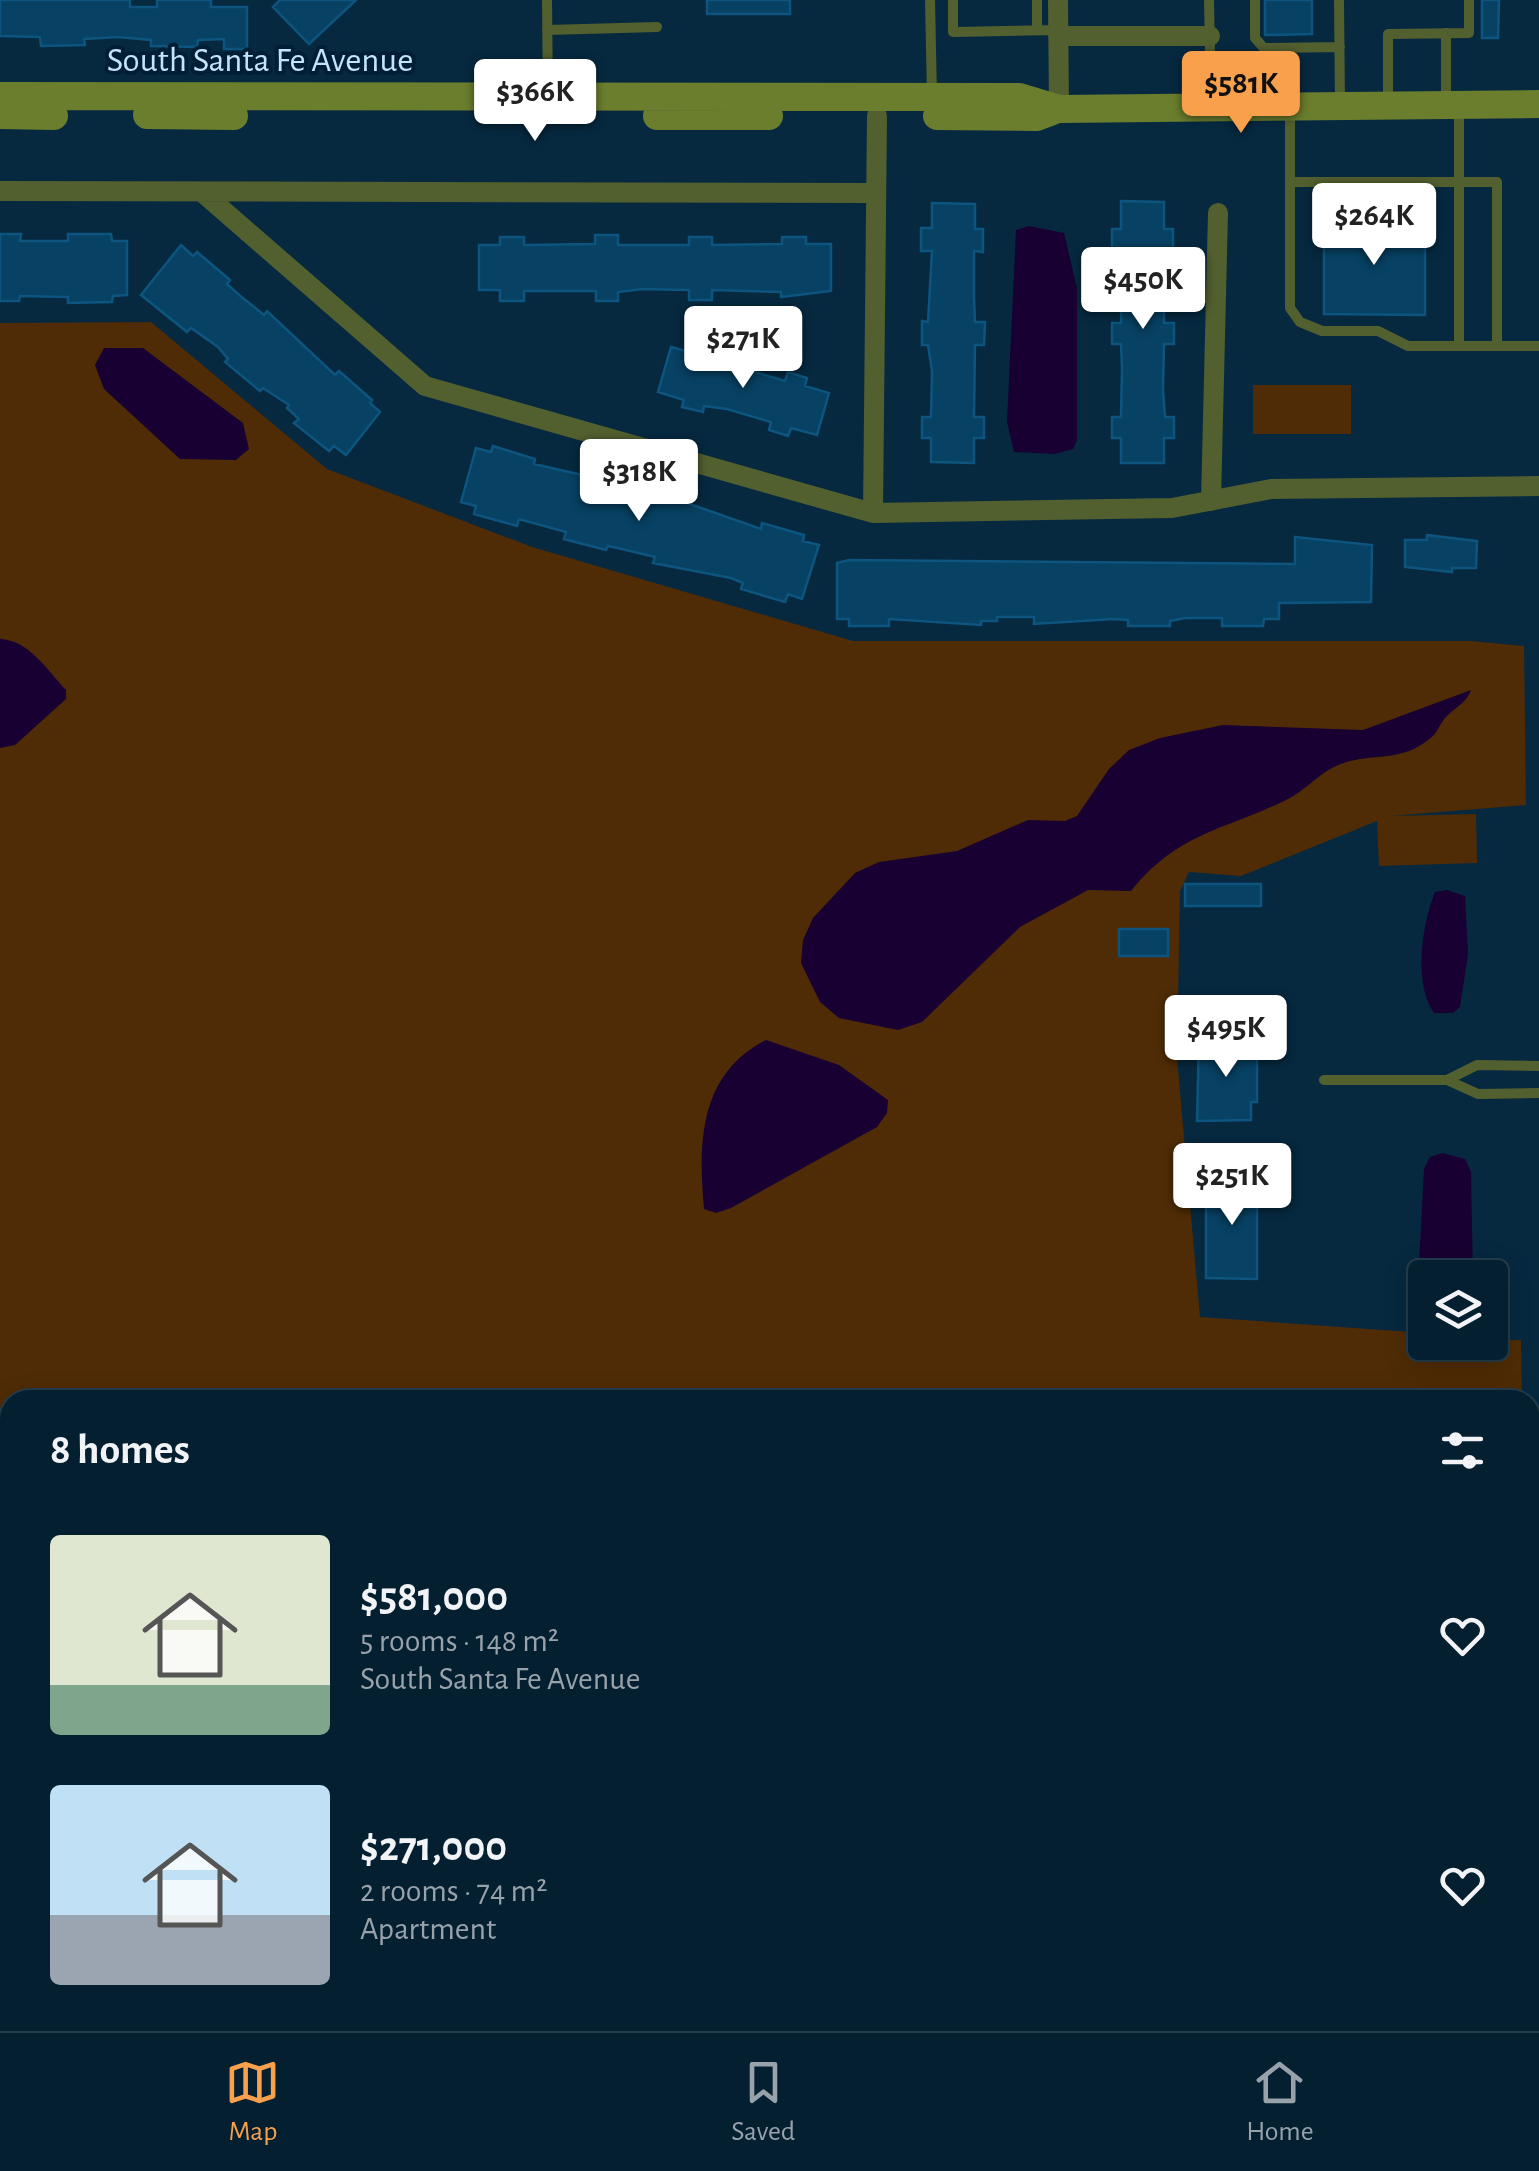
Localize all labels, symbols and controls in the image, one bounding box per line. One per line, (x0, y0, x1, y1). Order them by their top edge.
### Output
street label: South Santa Fe Avenue (107, 43, 413, 78)
pin: $581K (1171, 51, 1311, 136)
pin: $366K (465, 59, 605, 144)
text: $581K (1204, 67, 1278, 99)
text: $366K (496, 75, 574, 107)
pin: $264K (1304, 183, 1444, 268)
text: $264K (1334, 199, 1414, 231)
pin: $450K (1073, 247, 1213, 332)
text: $450K (1103, 263, 1183, 295)
pin: $271K (673, 306, 813, 391)
text: $271K (706, 322, 780, 354)
pin: $318K (569, 439, 709, 524)
text: $318K (602, 455, 676, 487)
pin: $495K (1156, 995, 1296, 1080)
text: $495K (1187, 1011, 1265, 1043)
pin: $251K (1162, 1143, 1302, 1228)
text: $251K (1195, 1159, 1269, 1191)
map controls (1408, 1260, 1508, 1360)
button: layers (1408, 1260, 1508, 1360)
icon: filters (1435, 1423, 1490, 1478)
text: 8 homes (50, 1429, 190, 1471)
icon: home (130, 1575, 250, 1695)
text: $581,000 (360, 1576, 508, 1618)
icon: heart (1435, 1608, 1490, 1663)
text: 5 rooms · 148 m² (360, 1625, 559, 1657)
text: South Santa Fe Avenue (360, 1663, 640, 1695)
icon: home (130, 1825, 250, 1945)
text: $271,000 (360, 1826, 507, 1868)
icon: heart (1435, 1858, 1490, 1913)
text: 2 rooms · 74 m² (360, 1875, 547, 1907)
text: Apartment (360, 1913, 496, 1945)
tab: Map (225, 2055, 280, 2149)
tab: Saved (731, 2055, 795, 2149)
tab: Home (1246, 2055, 1314, 2149)

